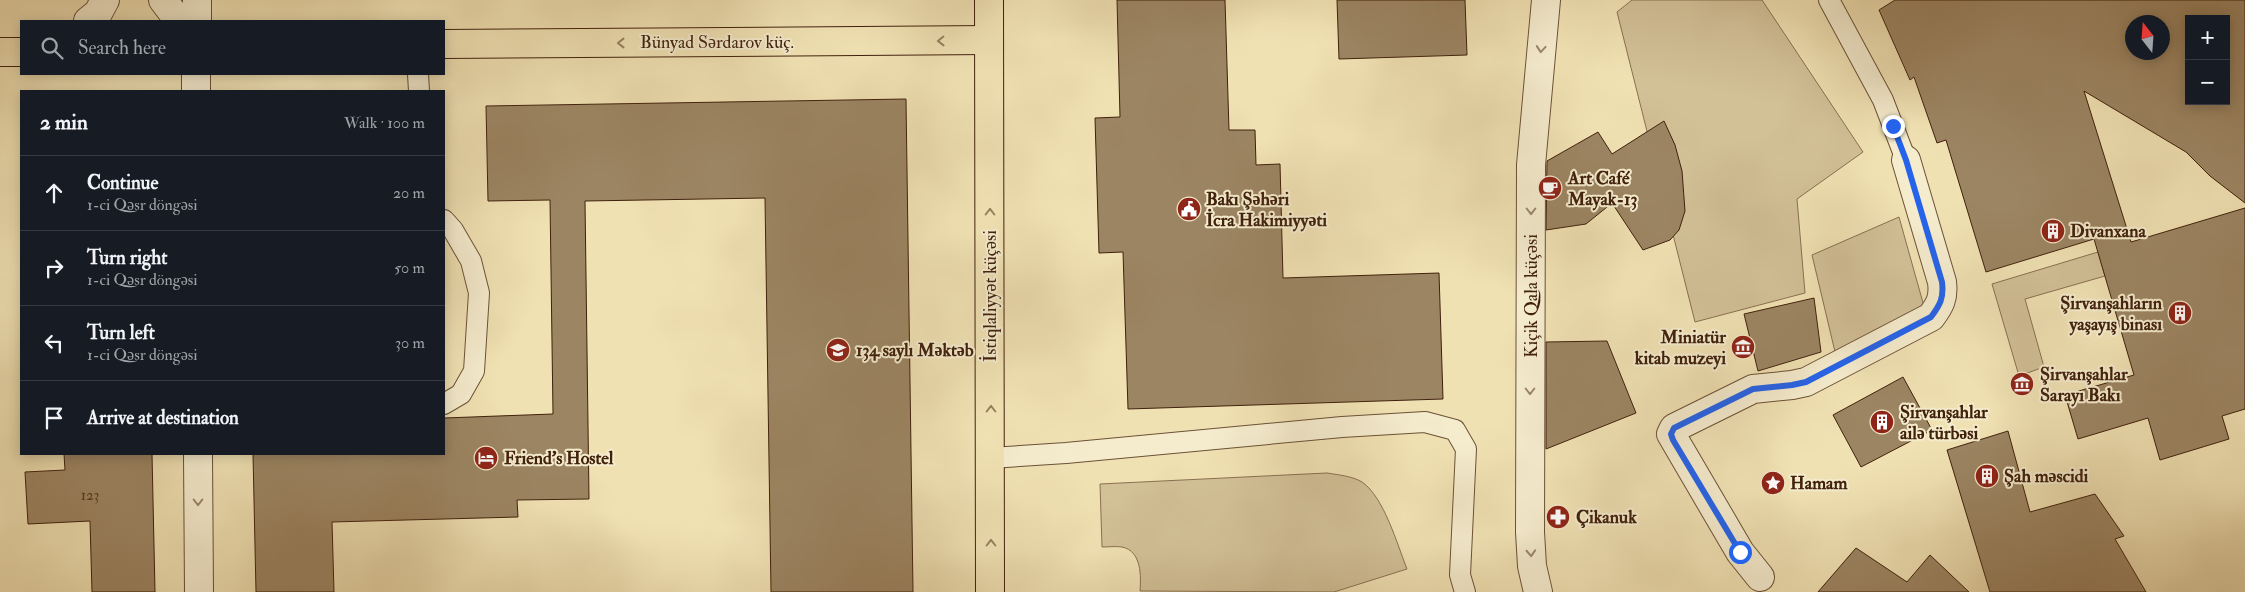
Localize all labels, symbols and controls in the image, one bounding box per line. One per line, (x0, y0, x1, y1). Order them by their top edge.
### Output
north arrow (2125, 15, 2170, 60)
map controls (2185, 15, 2230, 105)
button: + (2185, 15, 2230, 60)
search box (20, 20, 445, 75)
street label: Bünyad Sərdarov küç. (640, 31, 794, 54)
icon: search (38, 34, 66, 62)
text: Search here (78, 36, 166, 60)
one-way arrow (936, 36, 944, 46)
one-way arrow (616, 38, 624, 48)
one-way arrow (1536, 45, 1547, 53)
button: − (2185, 60, 2230, 105)
text: 2 min (40, 109, 88, 136)
text: Walk · 100 m (344, 113, 425, 133)
route end (1882, 115, 1905, 138)
place label: Art Café Mayak-13 (1567, 167, 1637, 211)
text: Continue (87, 171, 158, 195)
cafe icon: Art Café Mayak-13 (1537, 175, 1563, 201)
icon: ahead (40, 179, 68, 207)
text: 20 m (393, 183, 425, 203)
place label: Bakı Şəhəri İcra Hakimiyyəti (1206, 188, 1327, 232)
text: 1-ci Qəsr döngəsi (87, 195, 198, 215)
public building icon: Bakı Şəhəri İcra Hakimiyyəti (1176, 196, 1202, 222)
one-way arrow (985, 207, 995, 215)
one-way arrow (1526, 207, 1536, 215)
building icon: Divanxana (2040, 218, 2066, 244)
place label: Divanxana (2070, 220, 2146, 243)
street label: İstiqlaliyyət küçəsi (979, 230, 1002, 362)
street label: Kiçik Qala küçəsi (1520, 234, 1543, 358)
text: Turn right (87, 246, 167, 270)
icon: right (40, 254, 68, 282)
text: 50 m (394, 258, 425, 278)
text: 1-ci Qəsr döngəsi (87, 270, 198, 290)
place label: Şirvanşahların yaşayış binası (2060, 292, 2163, 336)
building icon: Şirvanşahların yaşayış binası (2167, 300, 2193, 326)
text: Turn left (87, 321, 155, 345)
place label: Miniatür kitab muzeyi (1634, 326, 1726, 370)
icon: left (40, 329, 68, 357)
text: 30 m (395, 333, 425, 353)
museum icon: Miniatür kitab muzeyi (1730, 334, 1756, 360)
school or university icon: 134 saylı Məktəb (825, 337, 851, 363)
place label: 134 saylı Məktəb (856, 339, 974, 362)
text: 1-ci Qəsr döngəsi (87, 345, 198, 365)
place label: Şirvanşahlar Sarayı Bakı (2040, 363, 2128, 407)
museum icon: Şirvanşahlar Sarayı Bakı (2009, 371, 2035, 397)
one-way arrow (1525, 387, 1535, 395)
place label: Şirvanşahlar ailə türbəsi (1900, 401, 1988, 445)
icon: arrive (40, 404, 68, 432)
one-way arrow (986, 405, 996, 412)
text: Arrive at destination (87, 406, 239, 430)
building icon: Şirvanşahlar ailə türbəsi (1869, 409, 1895, 435)
hotel icon: Friend's Hostel (473, 445, 499, 471)
place label: Friend's Hostel (504, 447, 614, 470)
building icon: Şah məscidi (1974, 463, 2000, 489)
place label: Şah məscidi (2004, 465, 2089, 488)
place icon: Hamam (1760, 470, 1786, 496)
place label: Hamam (1790, 472, 1849, 495)
house number: 123 (81, 486, 99, 505)
one-way arrow (193, 499, 203, 507)
pharmacy icon: Çikanuk (1545, 504, 1571, 530)
place label: Çikanuk (1576, 506, 1637, 529)
one-way arrow (986, 539, 996, 547)
route start (1729, 541, 1752, 564)
one-way arrow (1526, 550, 1536, 557)

